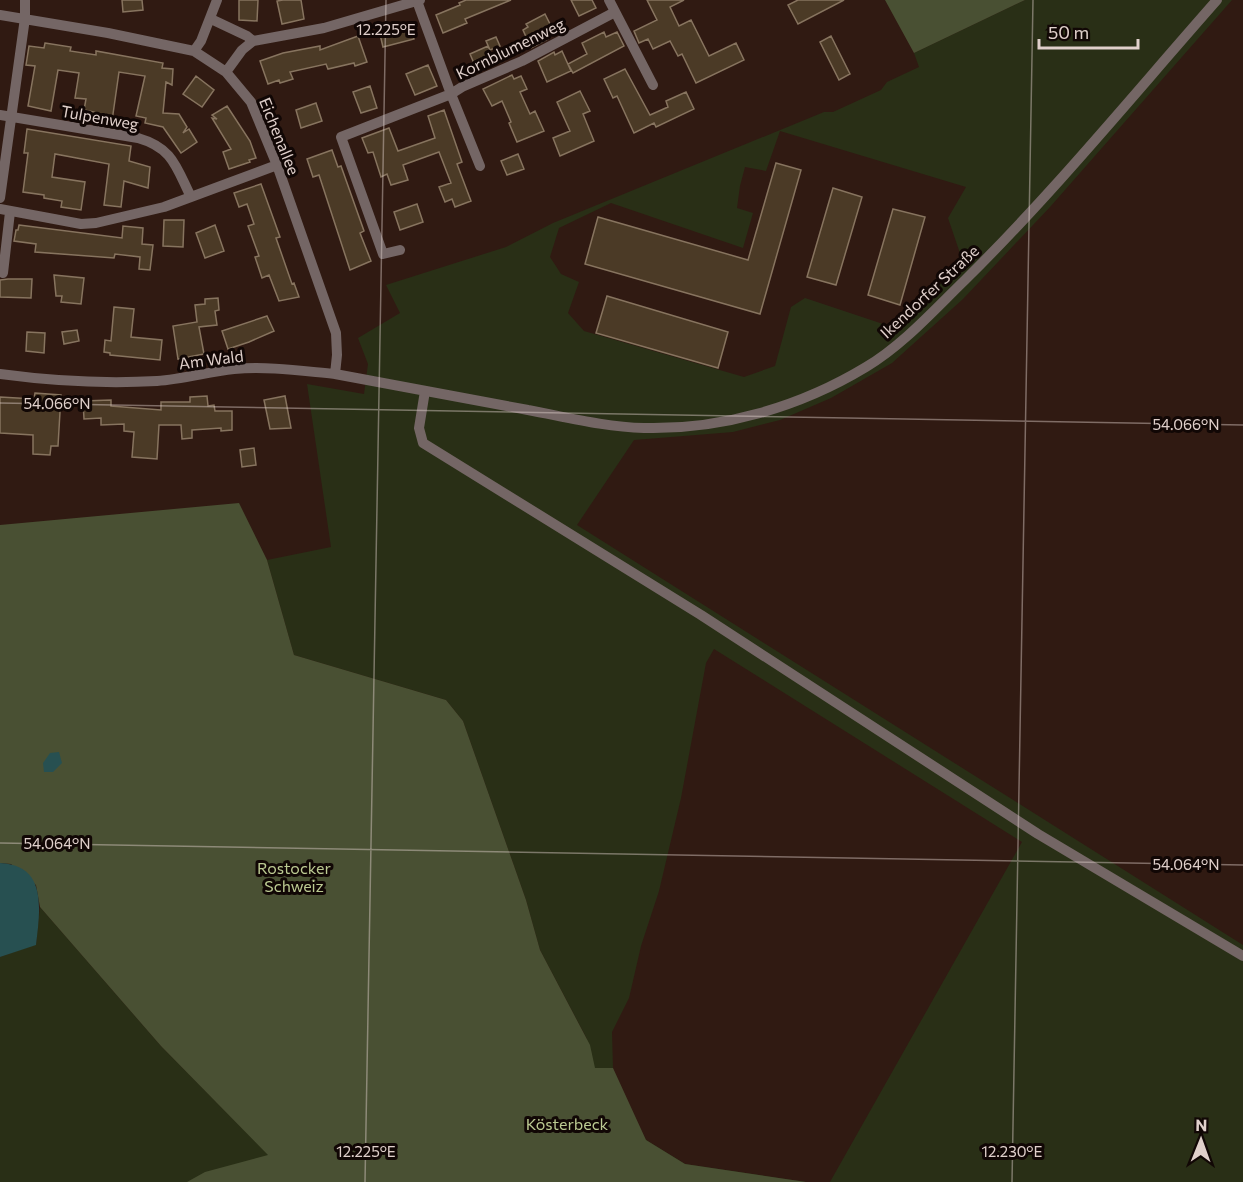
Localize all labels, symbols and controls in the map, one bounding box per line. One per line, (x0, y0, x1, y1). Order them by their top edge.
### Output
scale bar (1039, 12, 1138, 50)
street label: Kornblumenweg (452, 13, 568, 83)
text: 12.225°E (356, 20, 416, 38)
text: 50 m (1048, 21, 1089, 43)
street label: Eichenallee (256, 95, 304, 177)
street label: Tulpenweg (60, 101, 141, 133)
street label: Ikendorfer Straße (876, 240, 982, 342)
street label: Am Wald (177, 346, 245, 372)
text: 54.066°N (23, 394, 91, 412)
text: 54.066°N (1152, 415, 1220, 433)
text: 54.064°N (23, 834, 91, 852)
text: 54.064°N (1152, 855, 1220, 873)
park label: Rostocker Schweiz (257, 858, 332, 895)
north arrow (1171, 1110, 1231, 1170)
park label: Kösterbeck (526, 1114, 609, 1133)
text: N (1195, 1115, 1207, 1134)
text: 12.225°E (336, 1142, 396, 1160)
text: 12.230°E (982, 1142, 1043, 1160)

